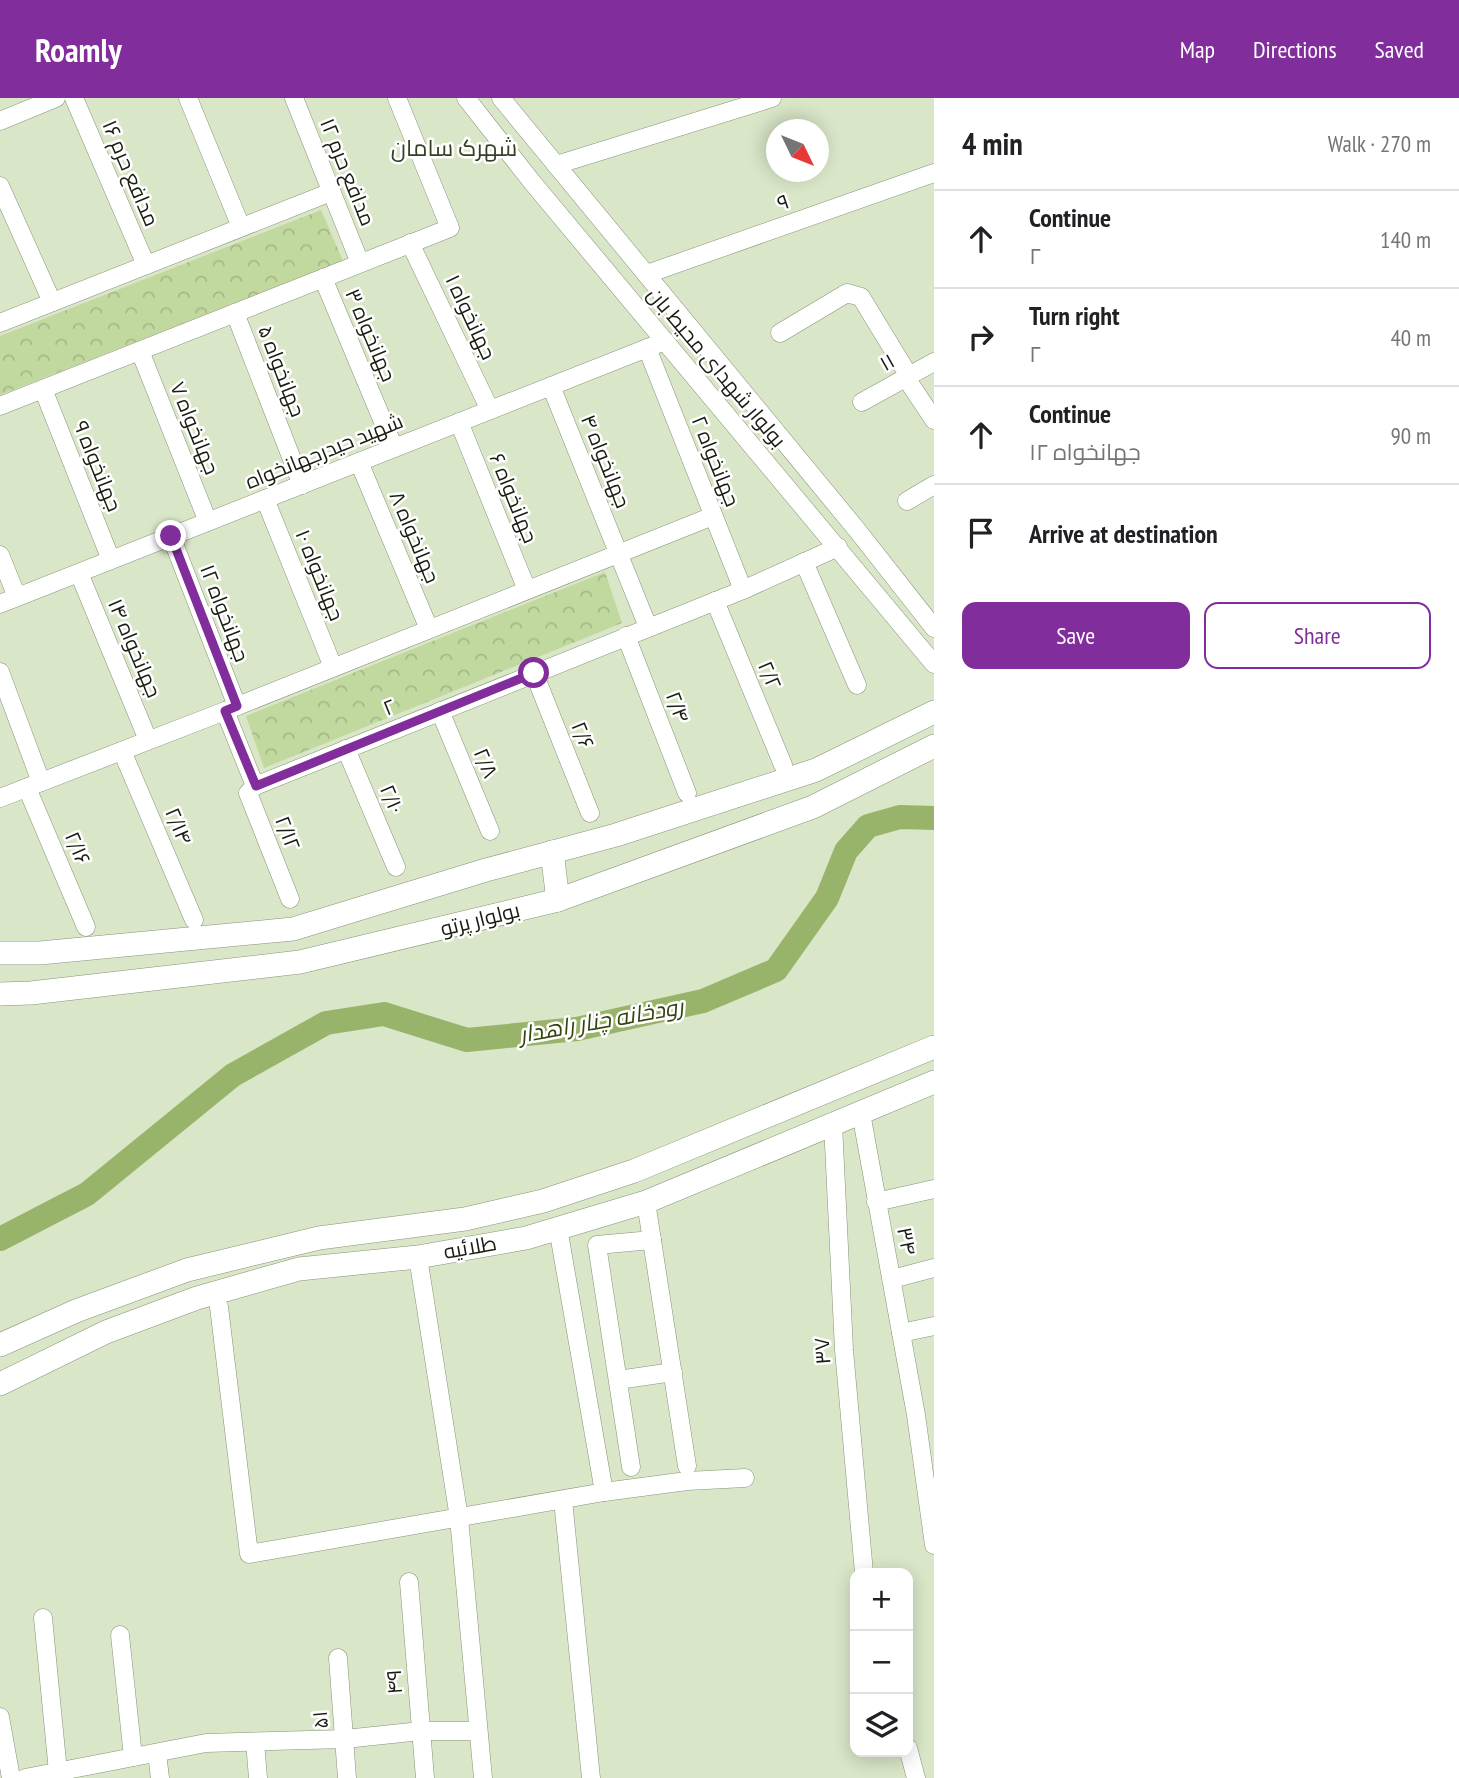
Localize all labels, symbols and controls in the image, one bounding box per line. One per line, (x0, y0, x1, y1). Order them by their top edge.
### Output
text: Roamly (35, 28, 122, 71)
text: Map (1180, 34, 1215, 65)
text: Directions (1253, 34, 1337, 65)
text: Saved (1375, 34, 1424, 65)
street label: مدافع حرم ۱۲ (313, 114, 382, 230)
street label: مدافع حرم ۱۶ (96, 116, 165, 231)
north arrow (766, 119, 829, 182)
text: 4 min (962, 124, 1023, 163)
text: Walk · 270 m (1328, 129, 1431, 158)
district label: شهرک سامان (391, 133, 517, 162)
street label: ۹ (773, 187, 793, 217)
text: Continue (1029, 201, 1111, 234)
icon: ahead (962, 220, 1000, 258)
text: 140 m (1380, 225, 1431, 254)
text: ۲ (1029, 241, 1041, 270)
street label: جهانخواه ۱ (440, 270, 502, 364)
street label: بولوار شهدای محیط بان (642, 281, 792, 453)
street label: جهانخواه ۳ (339, 284, 403, 386)
text: Turn right (1029, 299, 1120, 332)
icon: right (962, 318, 1000, 356)
street label: جهانخواه ۵ (252, 321, 312, 421)
text: 40 m (1390, 323, 1431, 352)
text: ۲ (1029, 339, 1041, 368)
street label: ۱۱ (875, 347, 899, 377)
street label: جهانخواه ۷ (164, 378, 226, 478)
text: Continue (1029, 397, 1111, 430)
street label: شهید حیدرجهانخواه (241, 407, 407, 495)
street label: جهانخواه ۴ (575, 410, 637, 512)
street label: جهانخواه ۲ (686, 412, 746, 510)
icon: ahead (962, 416, 1000, 454)
street label: جهانخواه ۹ (68, 417, 128, 515)
text: 90 m (1390, 421, 1431, 450)
text: جهانخواه ۱۲ (1029, 437, 1141, 466)
street label: جهانخواه ۶ (484, 449, 544, 547)
street label: جهانخواه ۸ (384, 487, 446, 587)
icon: arrive (962, 514, 1000, 552)
text: Arrive at destination (1029, 517, 1218, 550)
route end (155, 520, 186, 551)
street label: جهانخواه ۱۰ (289, 525, 351, 625)
street label: جهانخواه ۱۲ (194, 561, 256, 665)
street label: جهانخواه ۱۴ (102, 594, 168, 702)
button: Save (962, 602, 1190, 669)
button: Share (1204, 602, 1431, 669)
route start (518, 657, 549, 688)
street label: ۲/۲ (752, 657, 788, 693)
street label: ۲/۴ (660, 688, 696, 726)
street label: ۲ (379, 692, 399, 722)
street label: ۲/۶ (565, 717, 601, 753)
street label: ۲/۸ (468, 744, 504, 782)
street label: ۲/۱۰ (374, 780, 410, 818)
street label: ۲/۱۴ (159, 803, 199, 849)
street label: ۲/۱۲ (269, 812, 307, 854)
street label: ۲/۱۶ (59, 827, 97, 869)
street label: بولوار پرتو (437, 896, 523, 943)
water label: رودخانه چنار راهدار (514, 991, 687, 1051)
street label: ۳۴ (891, 1225, 923, 1257)
street label: طلائیه (441, 1229, 499, 1265)
street label: ۳۷ (808, 1336, 836, 1366)
map controls (850, 1568, 913, 1757)
button: + (850, 1568, 913, 1631)
button: − (850, 1631, 913, 1694)
street label: ۴۹ (380, 1669, 408, 1695)
button: layers (850, 1694, 913, 1757)
street label: ۵۱ (306, 1710, 334, 1730)

